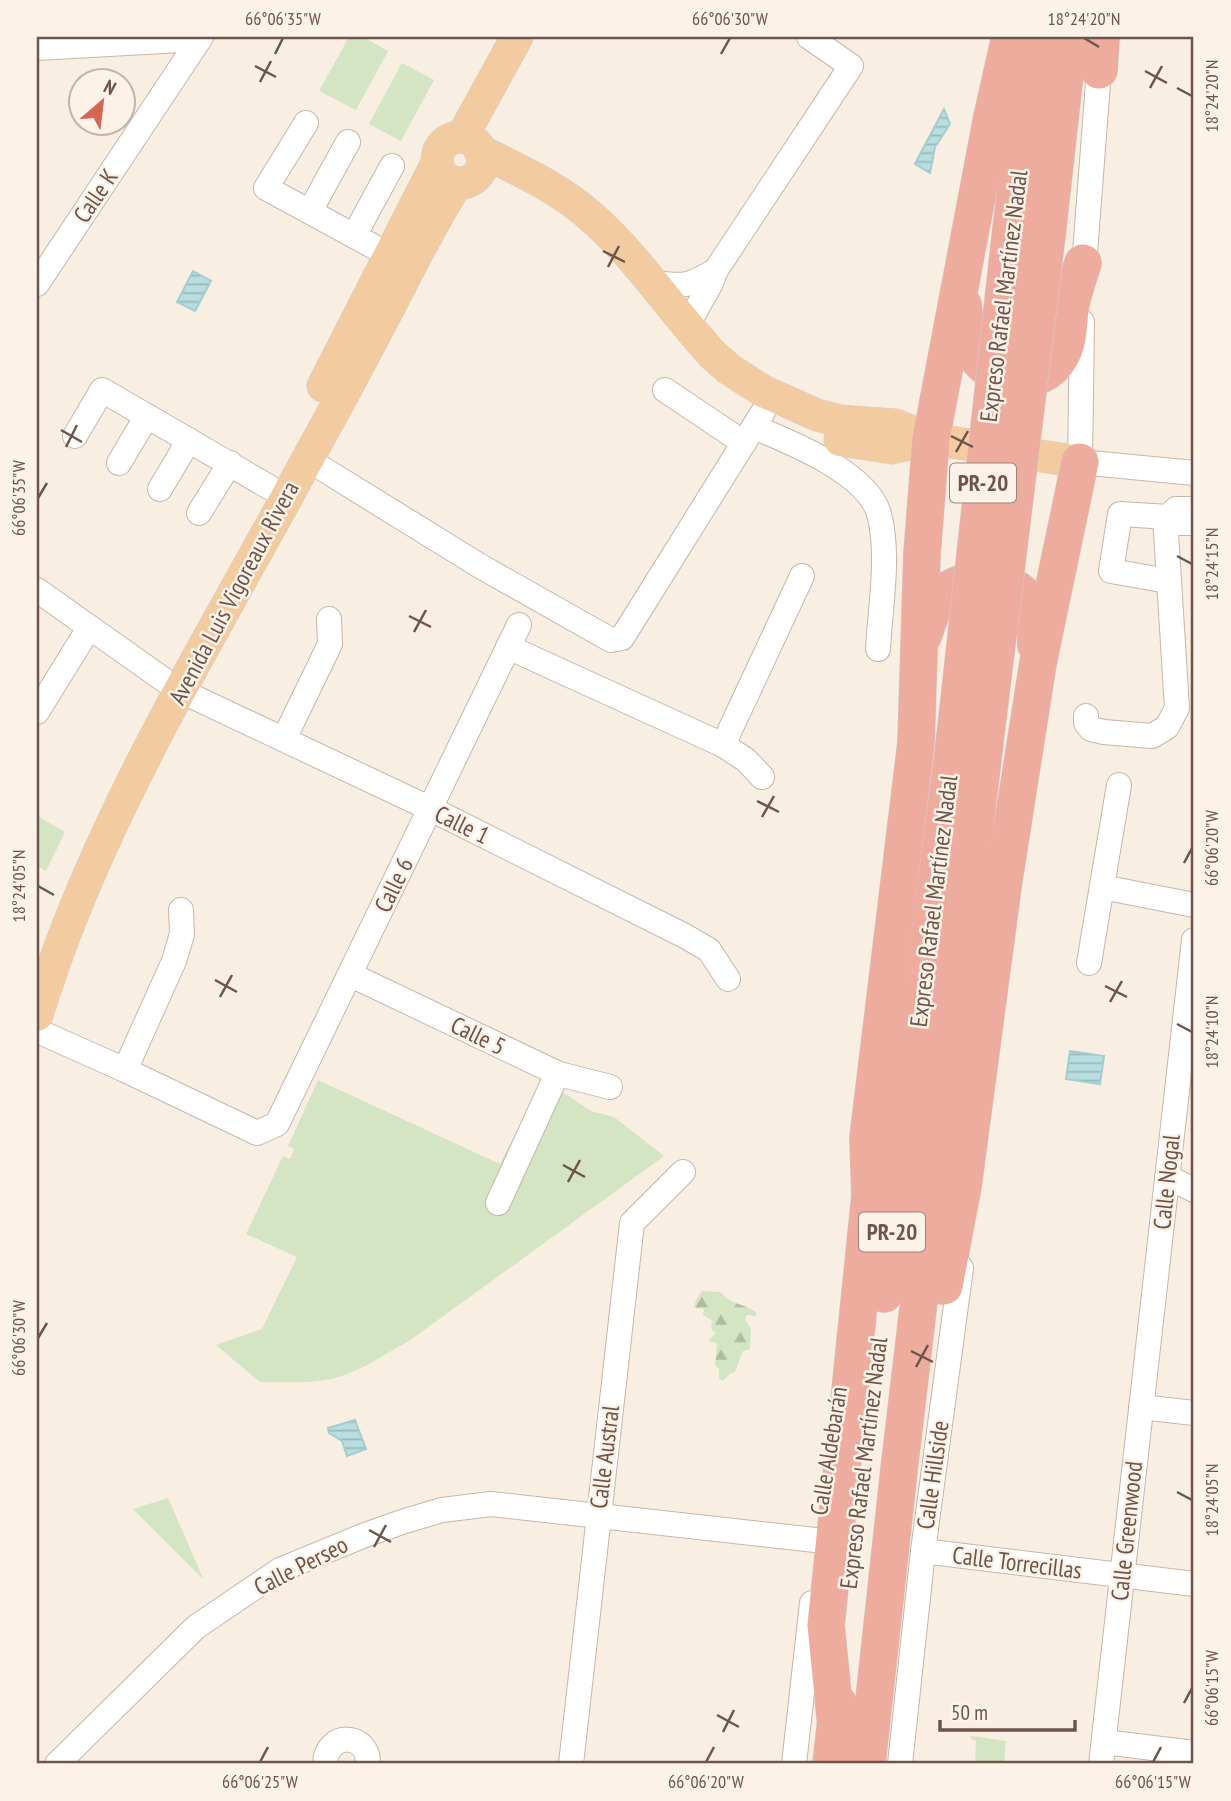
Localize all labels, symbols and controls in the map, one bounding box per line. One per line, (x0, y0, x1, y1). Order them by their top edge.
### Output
text: 66°06'35"W (245, 7, 321, 30)
text: 66°06'30"W (692, 7, 768, 30)
text: 18°24'20"N (1048, 7, 1120, 30)
text: 18°24'20"N (1200, 60, 1223, 132)
north arrow (66, 66, 136, 136)
text: N (100, 74, 120, 100)
street label: Calle K (66, 163, 125, 229)
street label: Expreso Rafael Martínez Nadal (973, 168, 1034, 424)
text: 66°06'35"W (7, 460, 30, 536)
road number: PR-20 (950, 463, 1016, 503)
street label: Avenida Luis Vigoreaux Rivera (162, 476, 306, 710)
text: 18°24'15"N (1200, 528, 1223, 600)
street label: Expreso Rafael Martínez Nadal (903, 773, 964, 1029)
street label: Calle 1 (430, 798, 495, 851)
text: 66°06'20"W (1200, 810, 1223, 886)
text: 18°24'05"N (7, 850, 30, 922)
street label: Calle 6 (367, 852, 420, 917)
text: 18°24'10"N (1200, 996, 1223, 1068)
street label: Calle 5 (446, 1009, 511, 1062)
street label: Calle Nogal (1146, 1133, 1187, 1231)
road number: PR-20 (859, 1212, 925, 1252)
text: 66°06'30"W (7, 1300, 30, 1376)
street label: Expreso Rafael Martínez Nadal (833, 1335, 894, 1591)
street label: Calle Aldebarán (803, 1384, 854, 1517)
street label: Calle Austral (583, 1403, 626, 1510)
street label: Calle Hillside (910, 1419, 955, 1531)
street label: Calle Greenwood (1104, 1460, 1149, 1602)
text: 18°24'05"N (1200, 1464, 1223, 1536)
street label: Calle Perseo (249, 1529, 353, 1602)
street label: Calle Torrecillas (951, 1539, 1083, 1586)
text: 66°06'15"W (1200, 1650, 1223, 1726)
scale bar (940, 1689, 1075, 1733)
text: 50 m (951, 1699, 988, 1726)
text: 66°06'25"W (222, 1770, 298, 1793)
text: 66°06'20"W (668, 1770, 744, 1793)
text: 66°06'15"W (1115, 1770, 1191, 1793)

